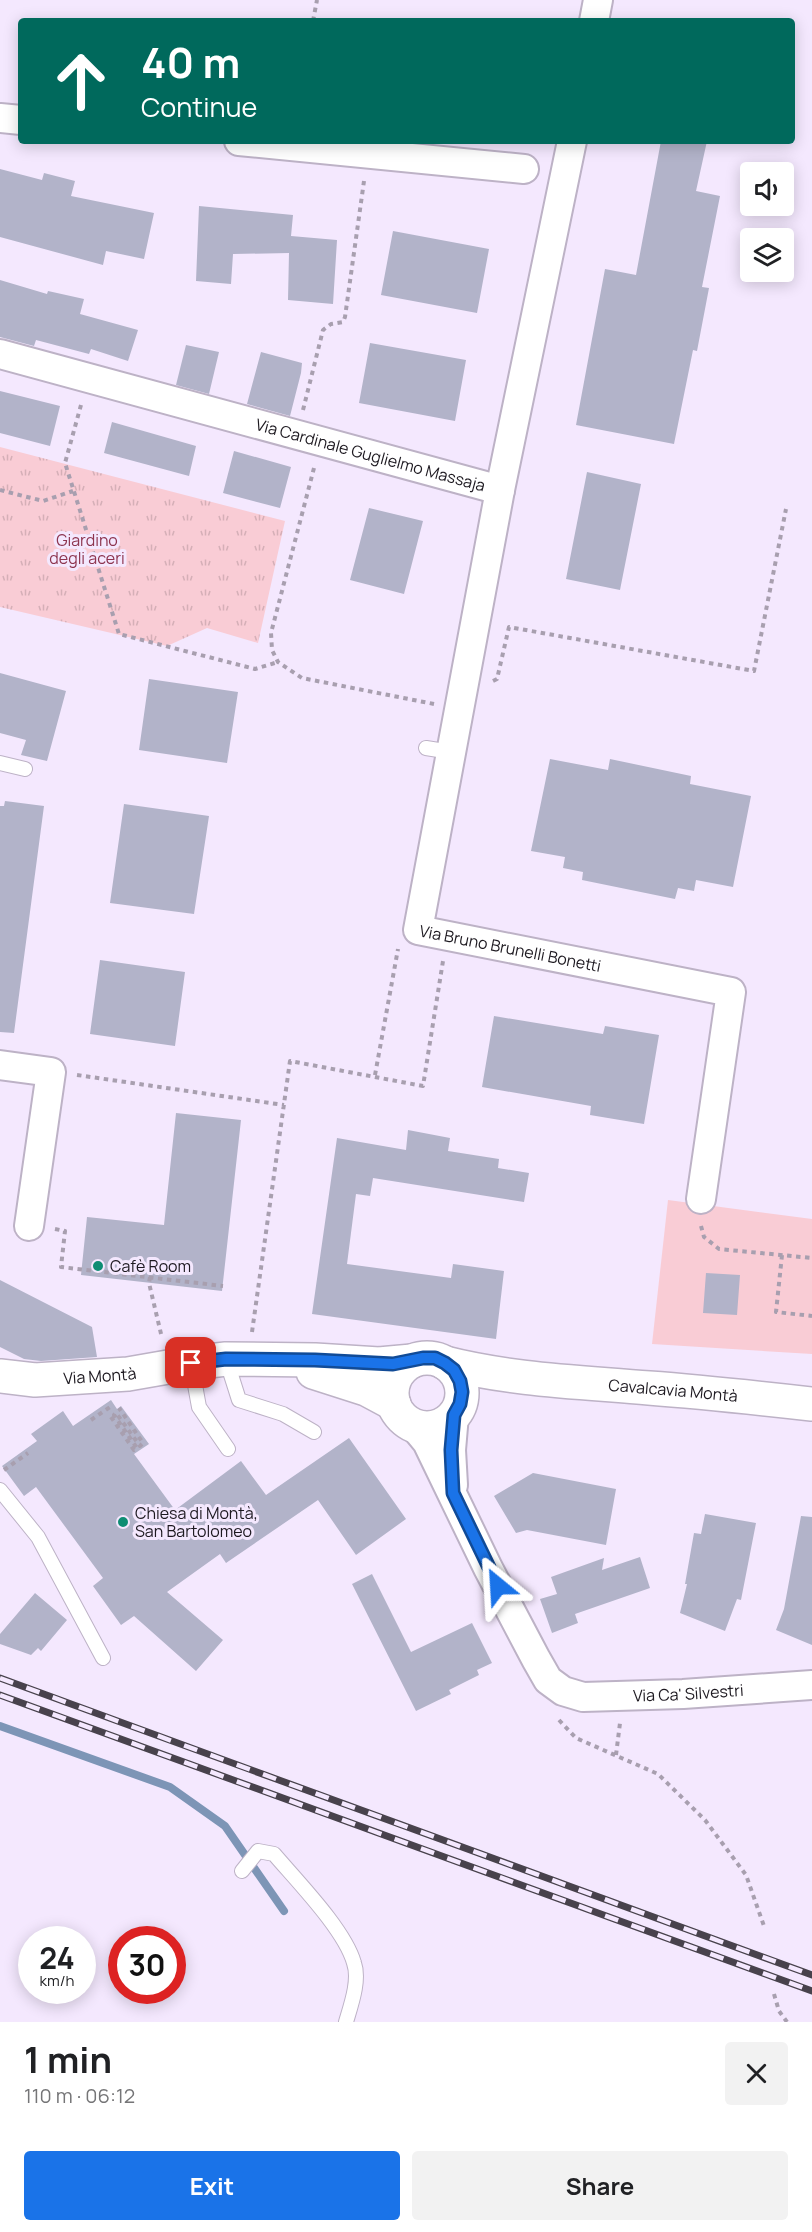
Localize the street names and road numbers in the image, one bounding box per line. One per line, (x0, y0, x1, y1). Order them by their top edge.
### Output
street label: Via Cardinale Guglielmo Massaja (253, 413, 488, 497)
street label: Via Bruno Brunelli Bonetti (418, 920, 603, 977)
street label: Via Montà (63, 1362, 138, 1389)
street label: Cavalcavia Montà (608, 1374, 739, 1407)
street label: Via Ca' Silvestri (633, 1679, 744, 1706)

